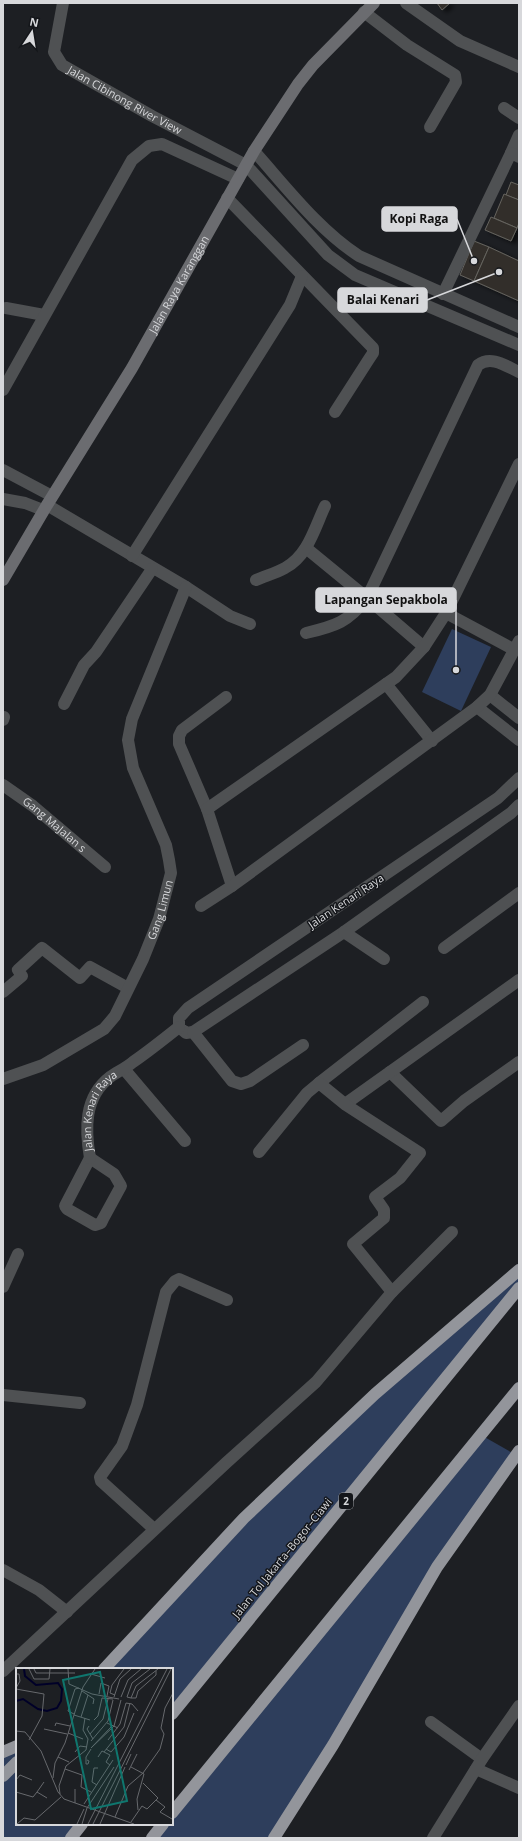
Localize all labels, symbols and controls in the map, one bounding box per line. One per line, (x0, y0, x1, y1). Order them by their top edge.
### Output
north arrow (12, 12, 52, 52)
text: N (28, 13, 40, 30)
street label: Jalan Cibinong River View (64, 61, 185, 138)
callout: Kopi Raga (382, 207, 457, 231)
text: Kopi Raga (390, 210, 448, 227)
street label: Jalan Raya Karanggan (145, 233, 212, 337)
callout: Balai Kenari (338, 288, 427, 312)
text: Balai Kenari (347, 291, 419, 308)
callout: Lapangan Sepakbola (316, 588, 456, 612)
text: Lapangan Sepakbola (324, 591, 448, 608)
street label: Gang MaJalan s (20, 793, 90, 855)
street label: Jalan Kenari Raya (304, 870, 386, 932)
street label: Gang Limun (143, 878, 176, 942)
street label: Jalan Kenari Raya (79, 1066, 120, 1153)
road number: 2 (339, 1493, 353, 1509)
street label: Jalan Tol Jakarta–Bogor–Ciawi (228, 1495, 335, 1622)
inset map (16, 1668, 173, 1825)

